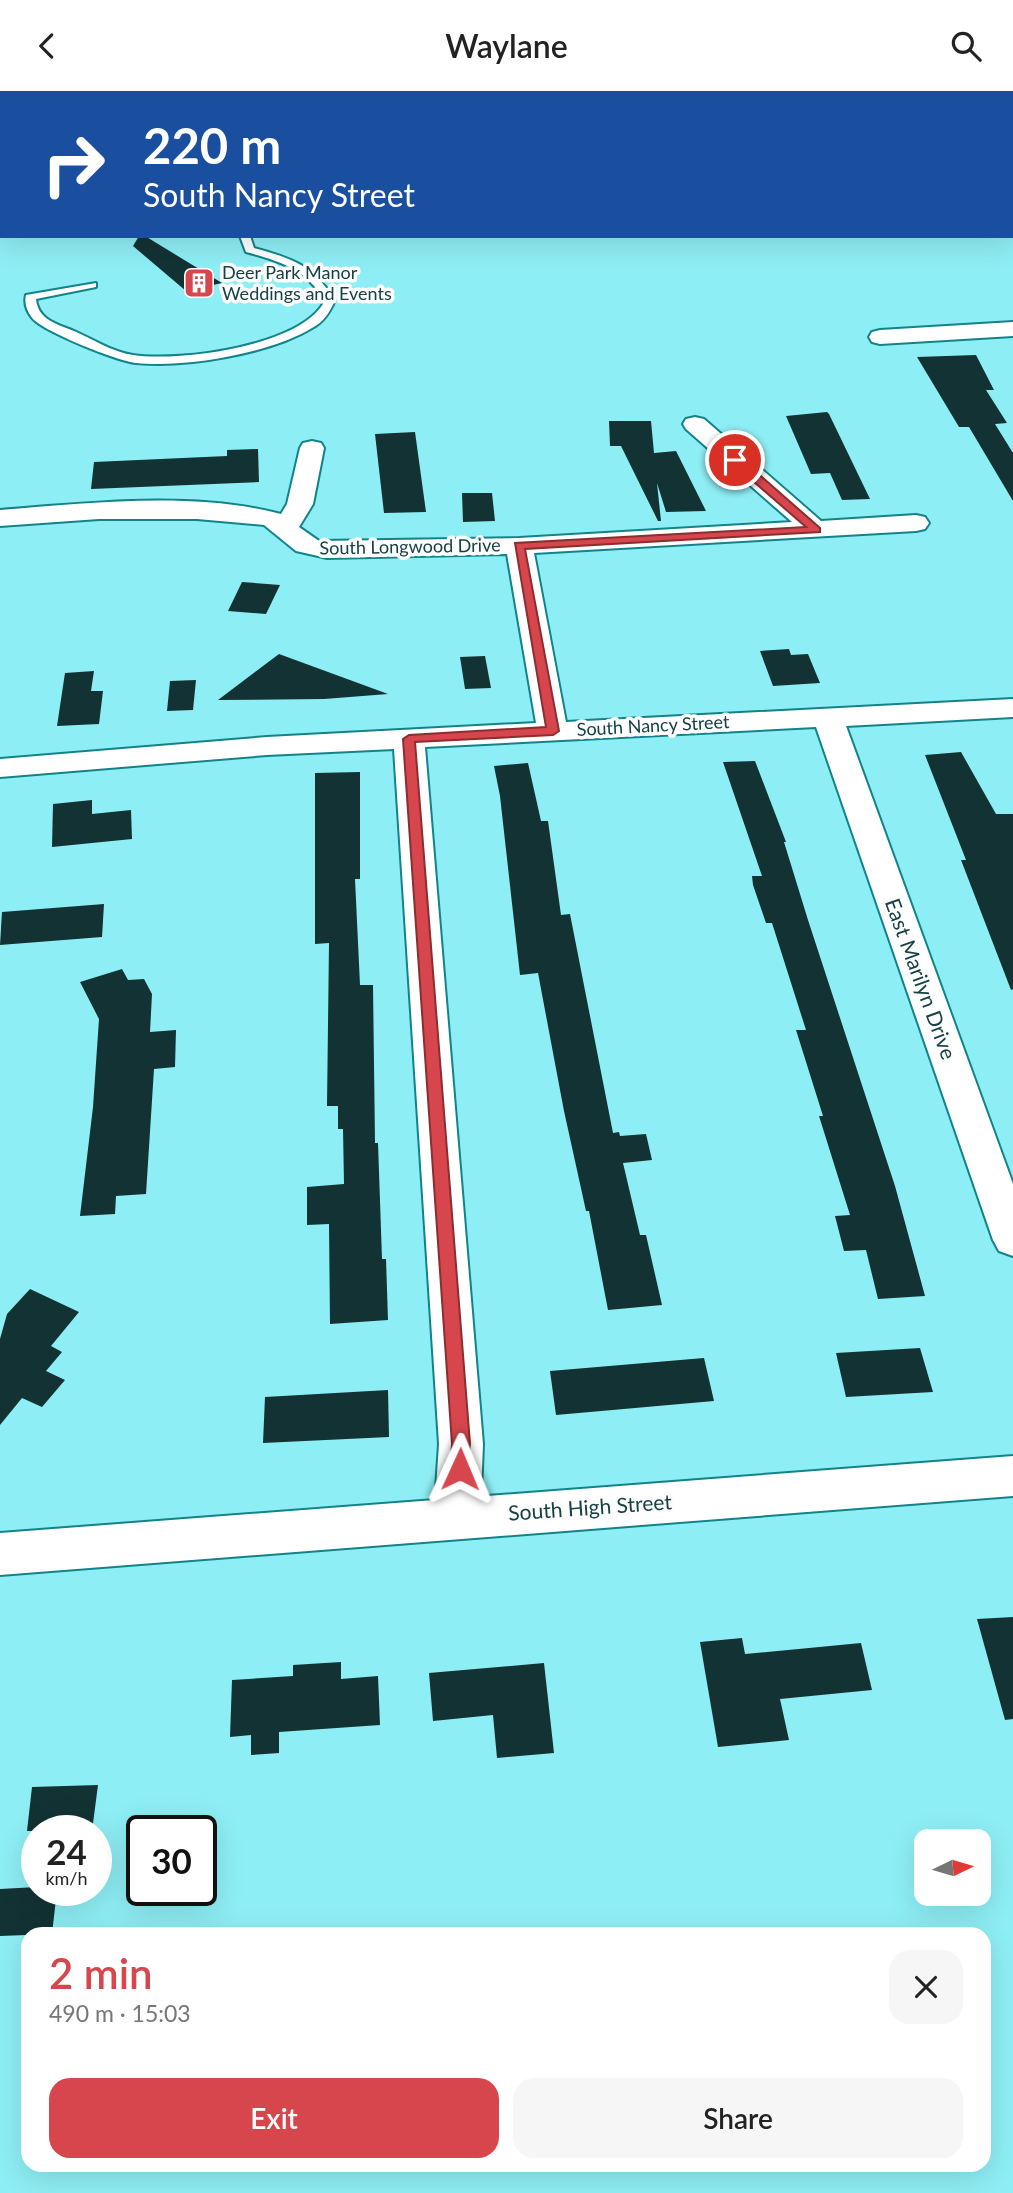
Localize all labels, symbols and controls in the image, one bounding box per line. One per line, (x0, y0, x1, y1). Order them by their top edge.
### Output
text: Waylane (445, 26, 568, 65)
icon: back (28, 27, 66, 65)
icon: search (947, 27, 985, 65)
text: 220 m (143, 116, 281, 174)
icon: right (28, 119, 119, 210)
text: South Nancy Street (143, 175, 415, 214)
place label: Deer Park Manor Weddings and Events (222, 261, 392, 304)
building icon: Deer Park Manor Weddings and Events (182, 266, 216, 300)
pin (705, 430, 765, 490)
icon: arrive (716, 441, 754, 479)
street label: South Longwood Drive (319, 533, 501, 559)
street label: South Nancy Street (576, 710, 730, 740)
street label: East Marilyn Drive (881, 894, 962, 1062)
position arrow (423, 1432, 497, 1506)
street label: South High Street (507, 1488, 673, 1525)
speed limit sign: 30 (126, 1815, 217, 1906)
north arrow (914, 1829, 990, 1906)
map controls (914, 1829, 991, 1906)
text: 24 (46, 1830, 87, 1872)
text: km/h (45, 1867, 88, 1889)
text: 2 min (49, 1948, 153, 1998)
button: close (889, 1950, 963, 2024)
text: 490 m · 15:03 (49, 1999, 191, 2027)
button: Exit (49, 2078, 499, 2158)
button: Share (513, 2078, 963, 2158)

